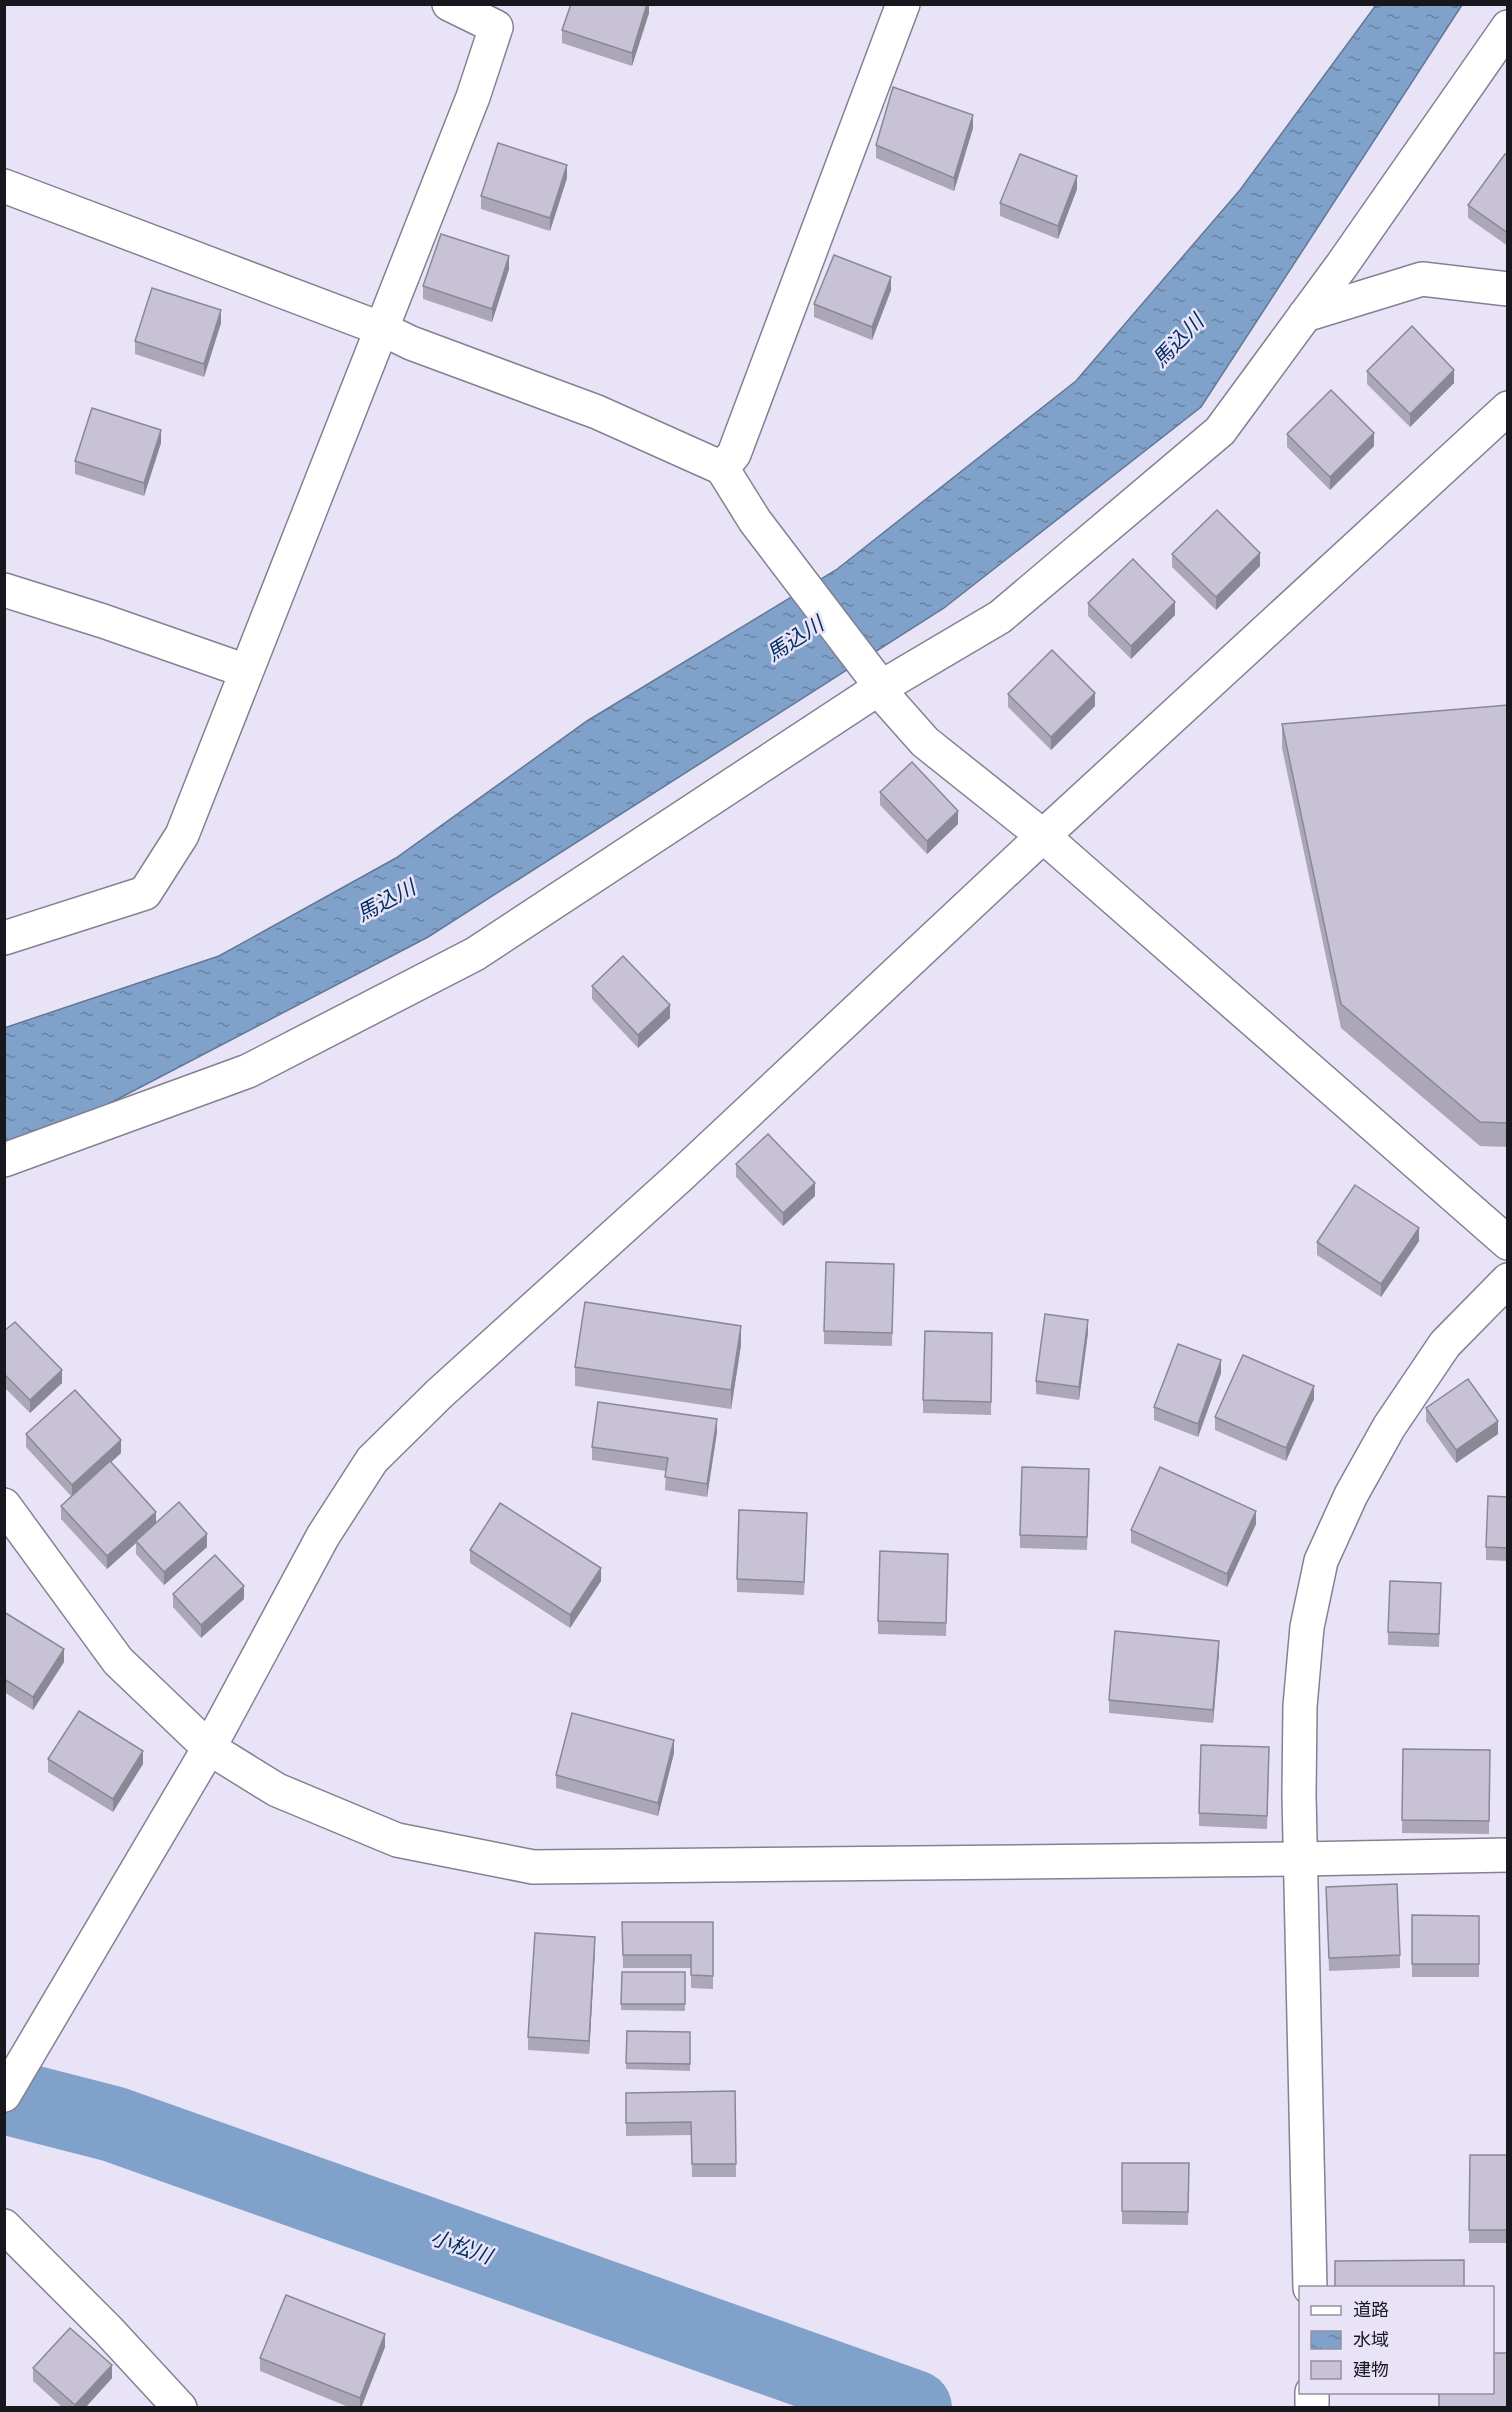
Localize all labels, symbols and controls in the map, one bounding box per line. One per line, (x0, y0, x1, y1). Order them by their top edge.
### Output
water label: 馬込川 (1147, 308, 1211, 373)
water label: 馬込川 (762, 610, 830, 667)
water label: 馬込川 (352, 874, 422, 927)
water label: 小松川 (427, 2224, 497, 2270)
legend (1299, 2286, 1494, 2394)
text: 道路 (1353, 2299, 1389, 2321)
text: 水域 (1353, 2329, 1389, 2351)
text: 建物 (1353, 2359, 1389, 2381)

